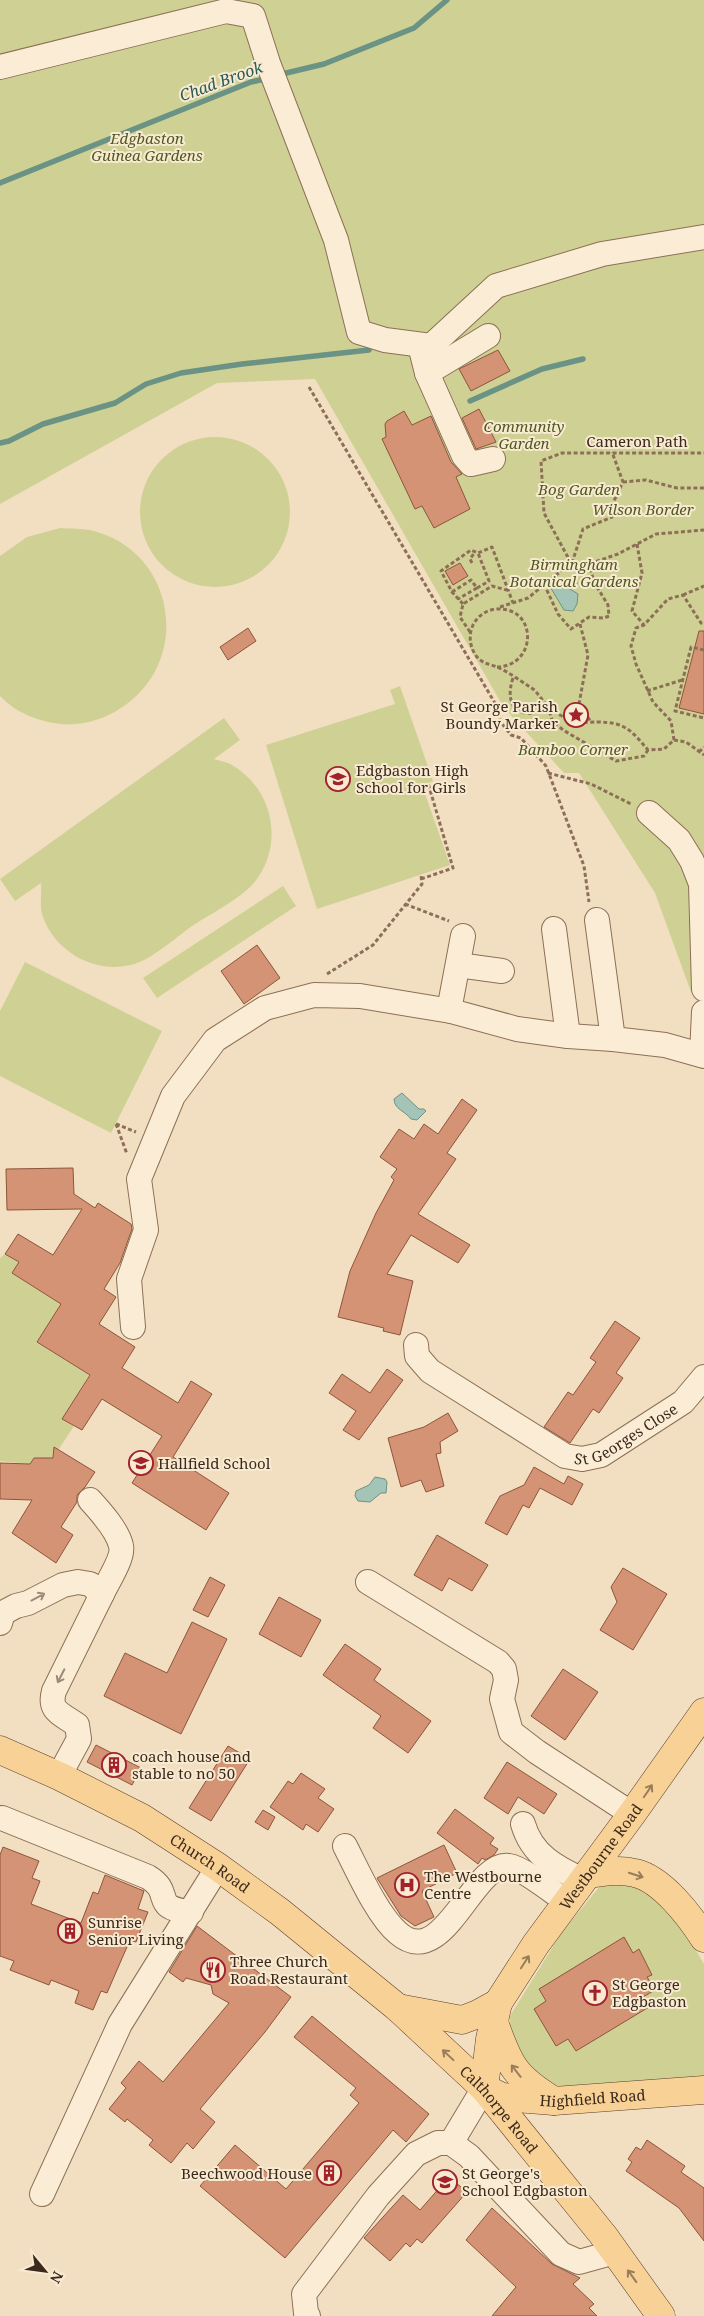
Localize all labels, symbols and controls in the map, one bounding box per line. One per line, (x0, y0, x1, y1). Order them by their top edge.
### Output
water label: Chad Brook (176, 55, 267, 106)
park label: Edgbaston Guinea Gardens (91, 128, 203, 165)
park label: Community Garden (484, 416, 565, 453)
street label: Cameron Path (586, 431, 688, 451)
park label: Bog Garden (537, 479, 620, 499)
park label: Wilson Border (592, 499, 695, 519)
park label: Birmingham Botanical Gardens (509, 554, 638, 591)
place label: St George Parish Boundy Marker (441, 696, 558, 733)
place icon: St George Parish Boundy Marker (563, 702, 589, 728)
park label: Bamboo Corner (517, 739, 629, 759)
place label: Edgbaston High School for Girls (356, 760, 469, 797)
school or university icon: Edgbaston High School for Girls (325, 766, 351, 792)
street label: St Georges Close (573, 1398, 681, 1469)
school or university icon: Hallfield School (128, 1450, 154, 1476)
place label: Hallfield School (158, 1453, 271, 1473)
one-way arrow (31, 1592, 46, 1602)
one-way arrow (56, 1668, 65, 1683)
place label: coach house and stable to no 50 (132, 1746, 251, 1783)
building icon: coach house and stable to no 50 (101, 1752, 127, 1778)
one-way arrow (643, 1785, 653, 1799)
street label: Westbourne Road (555, 1800, 646, 1914)
street label: Church Road (166, 1829, 254, 1897)
place label: The Westbourne Centre (424, 1866, 542, 1903)
one-way arrow (628, 1870, 644, 1880)
hospital icon: The Westbourne Centre (394, 1872, 420, 1898)
place label: Sunrise Senior Living (88, 1912, 184, 1949)
building icon: Sunrise Senior Living (57, 1918, 83, 1944)
place label: Three Church Road Restaurant (230, 1951, 348, 1988)
one-way arrow (520, 1956, 530, 1970)
restaurant icon: Three Church Road Restaurant (200, 1957, 226, 1983)
place label: St George Edgbaston (612, 1974, 687, 2011)
church icon: St George Edgbaston (582, 1980, 608, 2006)
one-way arrow (442, 2049, 454, 2061)
street label: Calthorpe Road (456, 2061, 543, 2157)
one-way arrow (511, 2065, 522, 2078)
street label: Highfield Road (539, 2084, 646, 2111)
building icon: Beechwood House (316, 2160, 342, 2186)
place label: Beechwood House (181, 2163, 312, 2183)
place label: St George's School Edgbaston (462, 2163, 588, 2200)
school or university icon: St George's School Edgbaston (432, 2169, 458, 2195)
north arrow (20, 2246, 70, 2296)
text: N (46, 2268, 68, 2287)
one-way arrow (627, 2269, 637, 2283)

